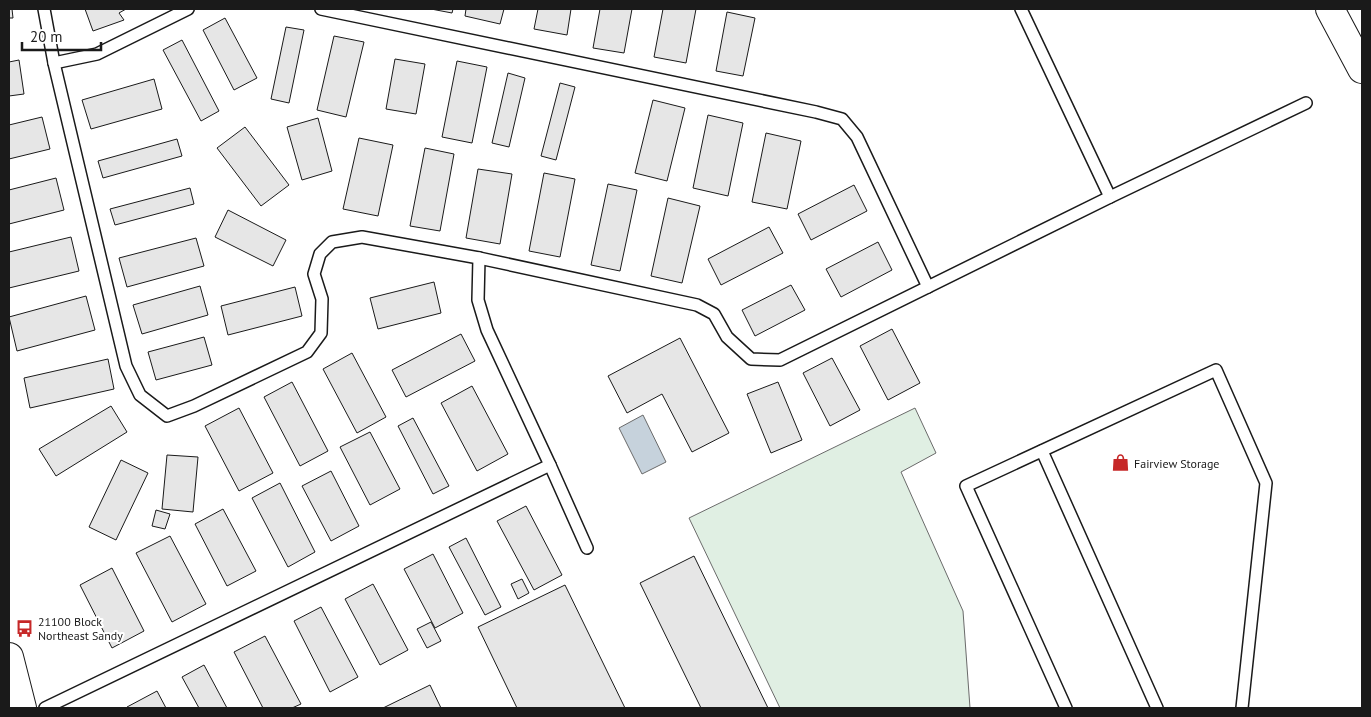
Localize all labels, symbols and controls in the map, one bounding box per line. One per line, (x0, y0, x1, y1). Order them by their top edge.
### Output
scale bar (22, 20, 101, 52)
text: 20 m (30, 27, 63, 46)
shop icon: Fairview Storage (1110, 453, 1130, 473)
place label: Fairview Storage (1134, 456, 1219, 471)
place label: 21100 Block Northeast Sandy (38, 614, 123, 643)
bus stop icon: 21100 Block Northeast Sandy (14, 618, 34, 638)

